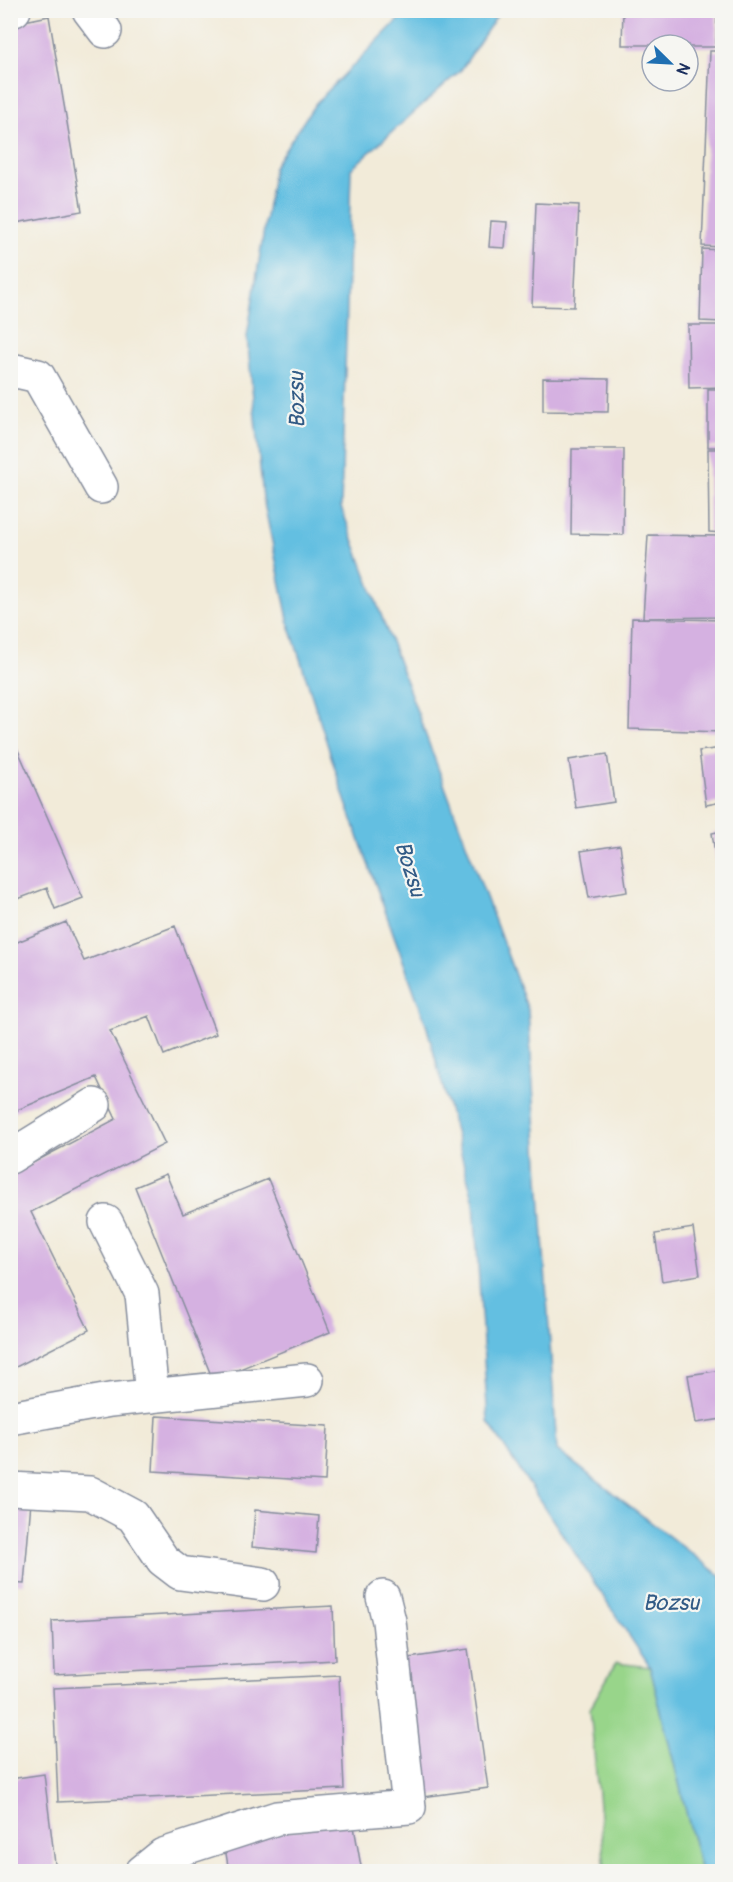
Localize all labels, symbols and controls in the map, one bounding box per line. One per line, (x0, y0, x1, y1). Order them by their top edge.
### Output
north arrow (640, 33, 700, 93)
text: N (671, 60, 694, 78)
water label: Bozsu (282, 370, 311, 428)
water label: Bozsu (388, 838, 432, 902)
water label: Bozsu (643, 1589, 701, 1617)

